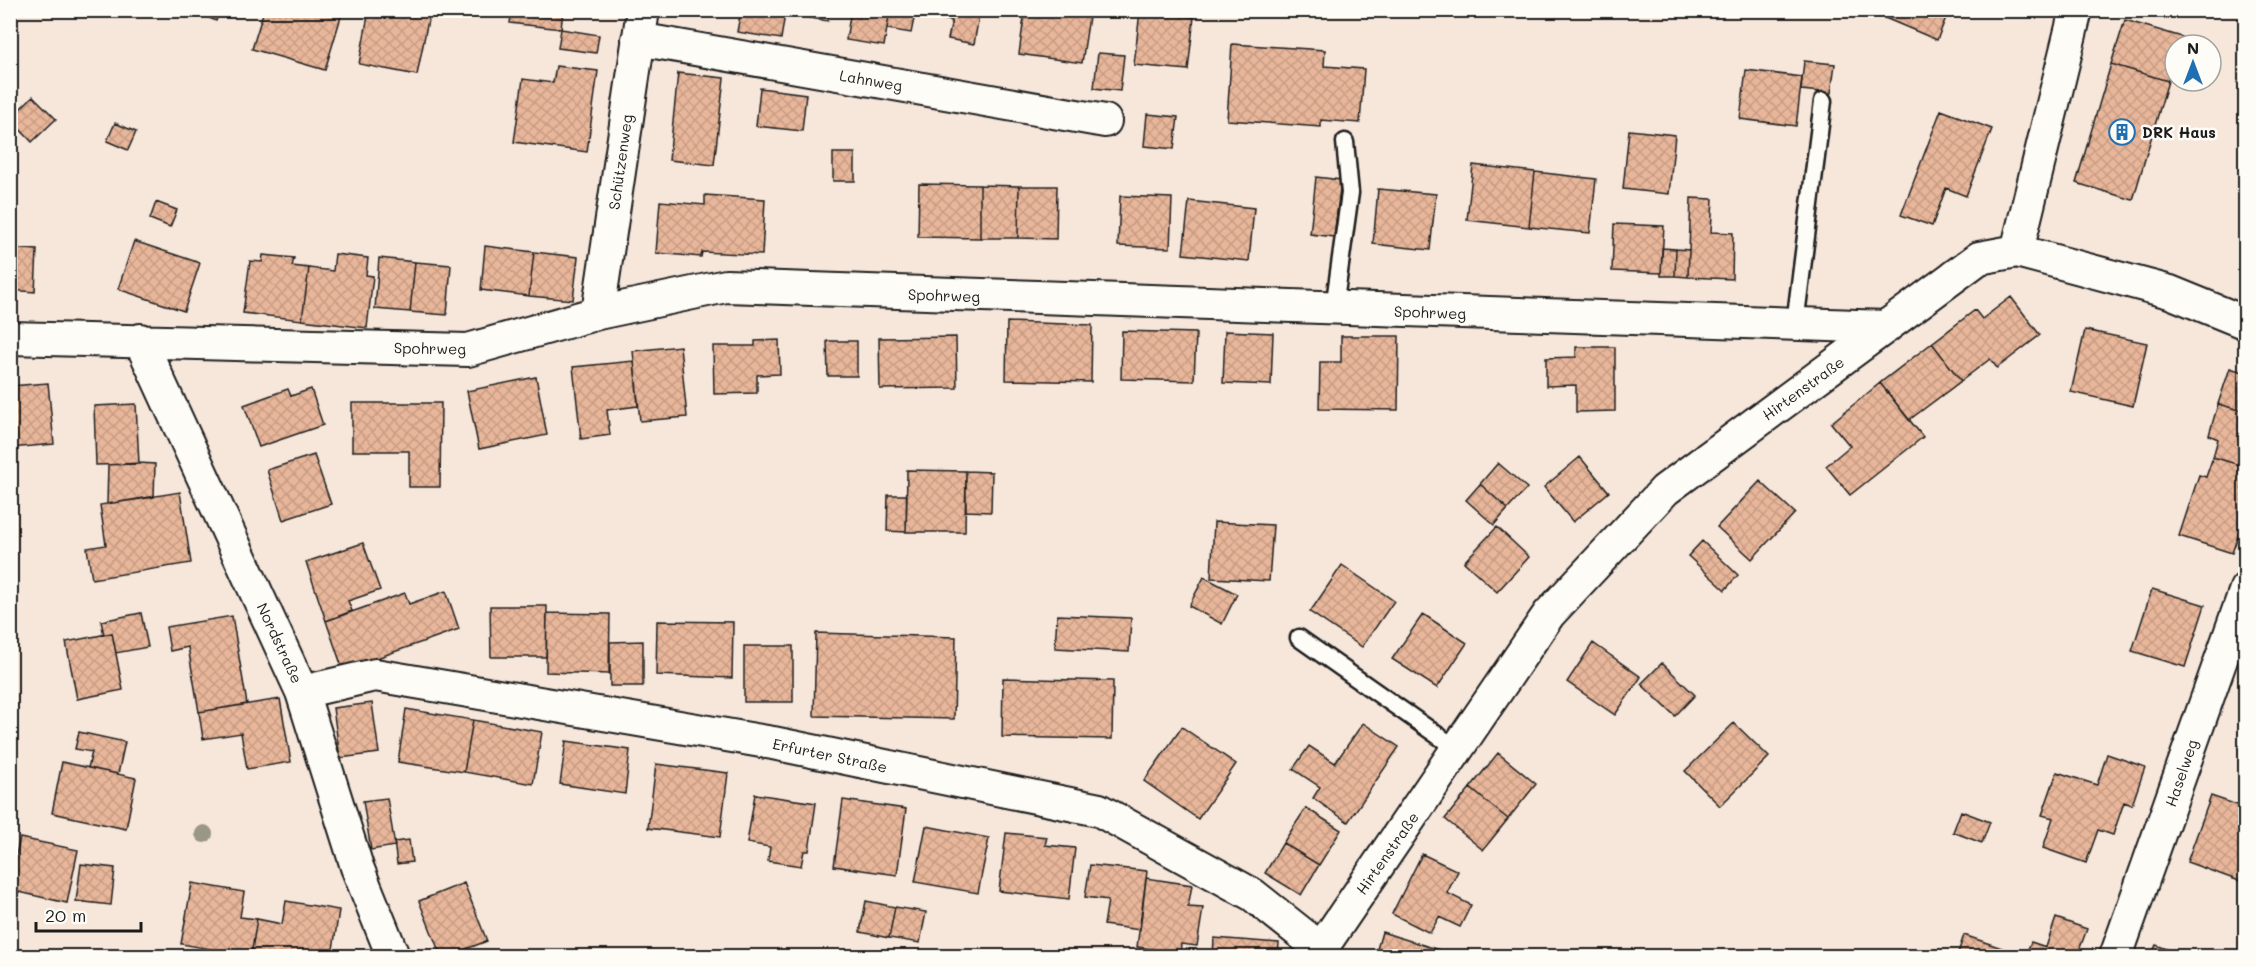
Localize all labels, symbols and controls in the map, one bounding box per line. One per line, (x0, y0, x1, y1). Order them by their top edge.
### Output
north arrow (2163, 33, 2223, 93)
text: N (2187, 37, 2199, 58)
street label: Lahnweg (838, 65, 904, 95)
street label: Schützenweg (603, 113, 637, 211)
building icon: DRK Haus (2107, 117, 2137, 147)
place label: DRK Haus (2142, 122, 2216, 142)
street label: Spohrweg (908, 284, 981, 306)
street label: Spohrweg (1394, 301, 1467, 323)
street label: Spohrweg (394, 337, 467, 359)
street label: Hirtenstraße (1758, 352, 1848, 424)
street label: Nordstraße (253, 600, 307, 686)
street label: Erfurter Straße (771, 733, 889, 777)
street label: Haselweg (2160, 736, 2202, 809)
street label: Hirtenstraße (1351, 808, 1423, 898)
scale bar (36, 895, 141, 933)
text: 20 m (45, 903, 86, 927)

